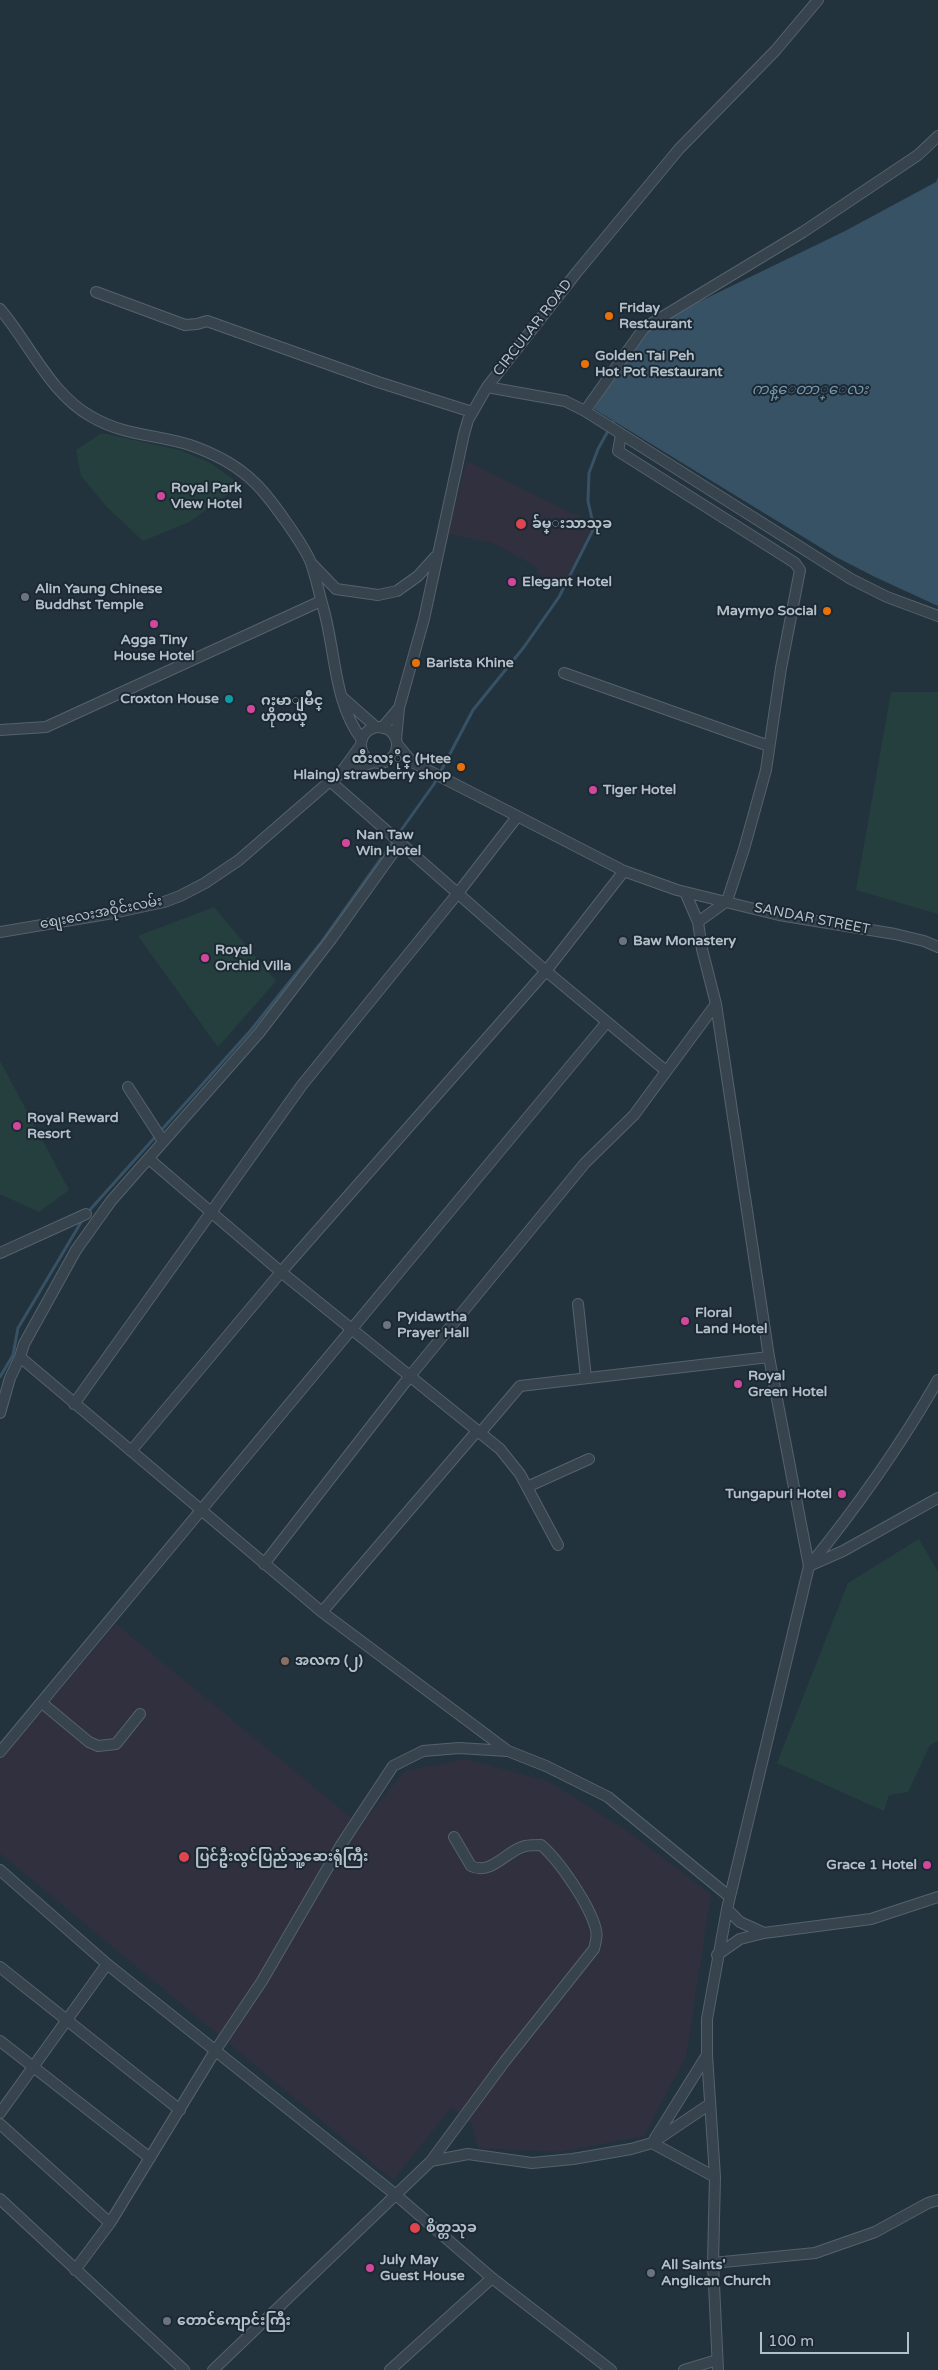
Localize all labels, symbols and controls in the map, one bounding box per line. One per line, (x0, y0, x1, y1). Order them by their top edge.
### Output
street label: CIRCULAR ROAD (490, 276, 576, 380)
place label: Friday Restaurant (619, 300, 692, 332)
marker: Friday Restaurant (603, 310, 615, 322)
place label: Golden Tai Peh Hot Pot Restaurant (595, 348, 723, 381)
marker: Golden Tai Peh Hot Pot Restaurant (579, 358, 591, 370)
water label: ကန္ေတာ္ေလး (752, 381, 868, 399)
place label: Royal Park View Hotel (171, 480, 242, 512)
marker: Royal Park View Hotel (155, 490, 167, 502)
place label: ခ်မ္းသာသုခ (532, 516, 612, 532)
marker: ခ်မ္းသာသုခ (514, 517, 528, 531)
place label: Elegant Hotel (522, 574, 612, 590)
marker: Elegant Hotel (506, 576, 518, 588)
place label: Alin Yaung Chinese Buddhst Temple (35, 581, 162, 614)
marker: Alin Yaung Chinese Buddhst Temple (19, 591, 31, 603)
place label: Maymyo Social (716, 603, 817, 619)
marker: Maymyo Social (821, 605, 833, 617)
marker: Agga Tiny House Hotel (148, 618, 160, 630)
place label: Agga Tiny House Hotel (113, 632, 195, 664)
place label: Barista Khine (426, 655, 514, 671)
marker: Barista Khine (410, 657, 422, 669)
place label: Croxton House (120, 691, 219, 707)
marker: Croxton House (223, 693, 235, 705)
place label: ဂႏမာျမိဳင္ ဟိုတယ္ (261, 693, 323, 726)
marker: ဂႏမာျမိဳင္ ဟိုတယ္ (245, 703, 257, 715)
place label: ထီးလႈိုင္ (Htee Hlaing) strawberry shop (293, 751, 451, 784)
marker: ထီးလႈိုင္ (Htee Hlaing) strawberry shop (455, 761, 467, 773)
place label: Tiger Hotel (603, 782, 676, 798)
marker: Tiger Hotel (587, 784, 599, 796)
place label: Nan Taw Win Hotel (356, 827, 421, 860)
marker: Nan Taw Win Hotel (340, 837, 352, 849)
street label: စျေးလေးအဝိုင်းလမ်း (38, 893, 164, 933)
street label: SANDAR STREET (753, 900, 871, 938)
place label: Baw Monastery (633, 933, 736, 949)
marker: Baw Monastery (617, 935, 629, 947)
place label: Royal Orchid Villa (215, 942, 291, 974)
marker: Royal Orchid Villa (199, 952, 211, 964)
place label: Royal Reward Resort (27, 1110, 118, 1142)
marker: Royal Reward Resort (11, 1120, 23, 1132)
place label: Floral Land Hotel (695, 1305, 767, 1338)
place label: Pyidawtha Prayer Hall (397, 1309, 469, 1341)
marker: Floral Land Hotel (679, 1315, 691, 1327)
marker: Pyidawtha Prayer Hall (381, 1319, 393, 1331)
place label: Royal Green Hotel (748, 1368, 827, 1400)
marker: Royal Green Hotel (732, 1378, 744, 1390)
place label: Tungapuri Hotel (725, 1486, 832, 1502)
marker: Tungapuri Hotel (836, 1488, 848, 1500)
place label: အလက (၂) (295, 1653, 363, 1669)
marker: အလက (၂) (279, 1655, 291, 1667)
place label: ပြင်ဦးလွင်ပြည်သူ့ဆေးရုံကြီး (195, 1849, 368, 1865)
marker: ပြင်ဦးလွင်ပြည်သူ့ဆေးရုံကြီး (177, 1850, 191, 1864)
place label: Grace 1 Hotel (826, 1857, 917, 1873)
marker: Grace 1 Hotel (921, 1859, 933, 1871)
place label: စိတ္တသုခ (426, 2220, 477, 2236)
marker: စိတ္တသုခ (408, 2221, 422, 2235)
place label: July May Guest House (380, 2252, 465, 2284)
place label: All Saints' Anglican Church (661, 2257, 771, 2290)
marker: July May Guest House (364, 2262, 376, 2274)
marker: All Saints' Anglican Church (645, 2267, 657, 2279)
place label: တောင်ကျောင်းကြီး (177, 2313, 291, 2329)
marker: တောင်ကျောင်းကြီး (161, 2315, 173, 2327)
scale bar (763, 2322, 912, 2354)
text: 100 m (768, 2332, 814, 2350)

